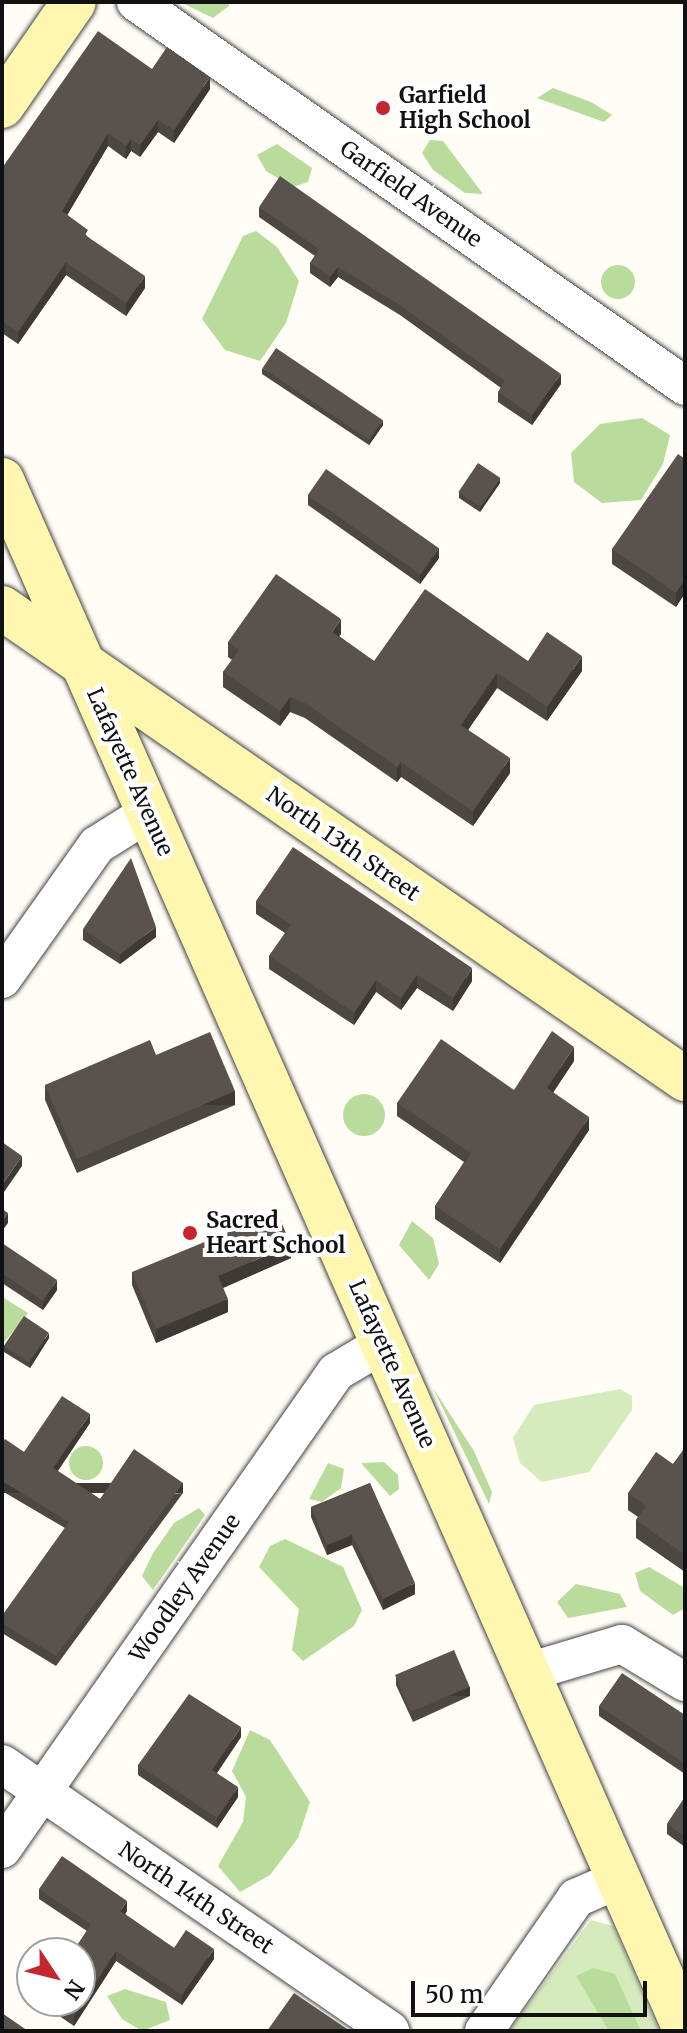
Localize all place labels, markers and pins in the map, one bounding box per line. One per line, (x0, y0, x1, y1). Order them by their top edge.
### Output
place label: Garfield High School (399, 82, 531, 134)
marker: Garfield High School (374, 99, 392, 117)
place label: Sacred Heart School (206, 1207, 345, 1258)
marker: Sacred Heart School (181, 1224, 199, 1242)

